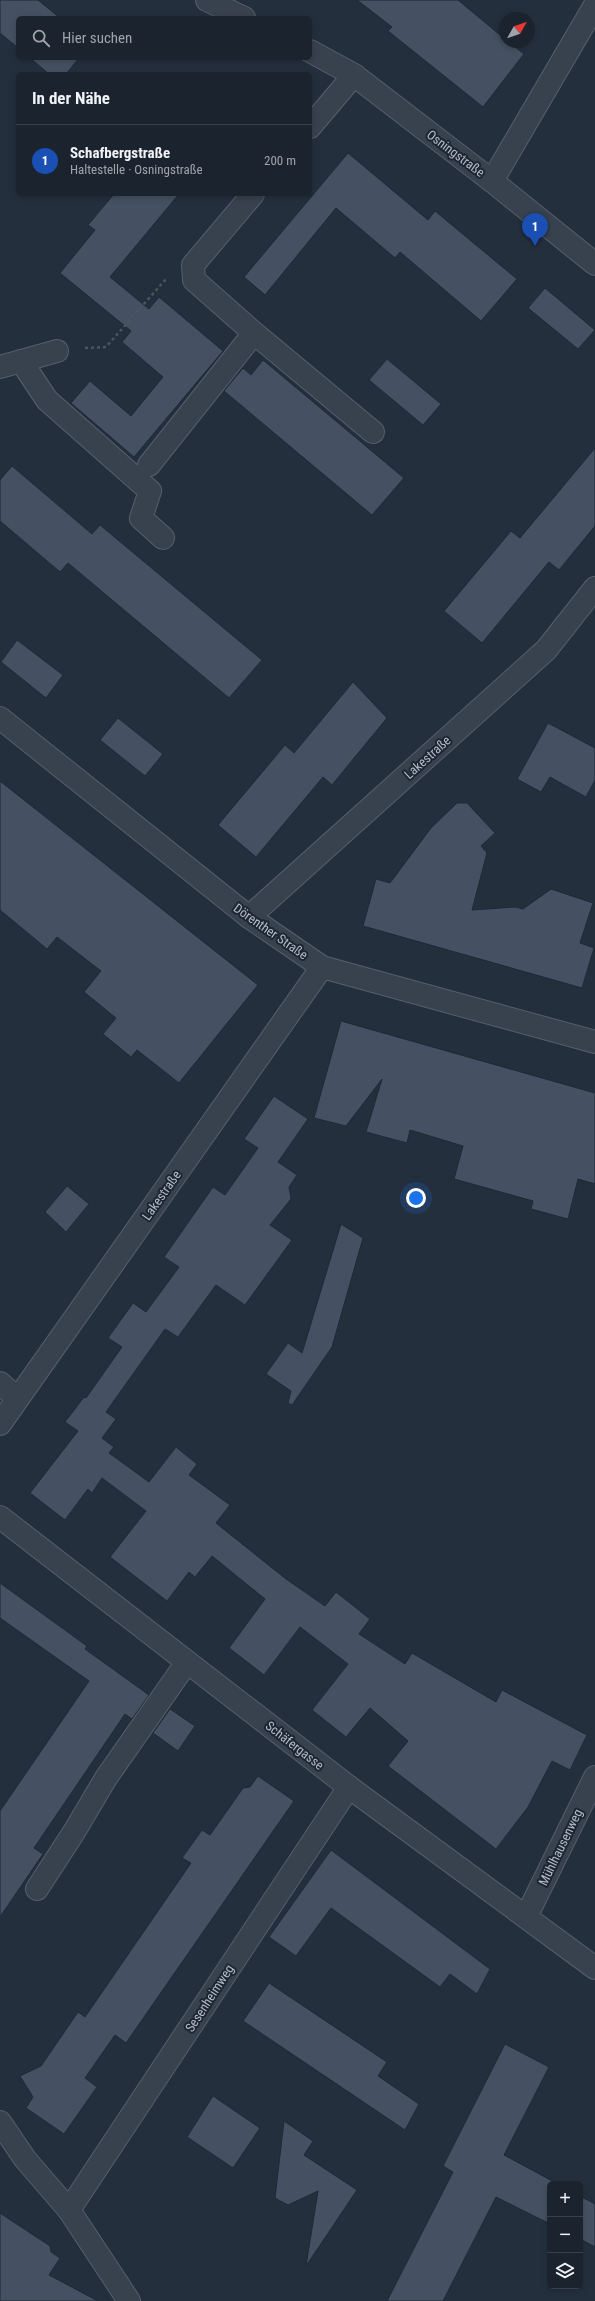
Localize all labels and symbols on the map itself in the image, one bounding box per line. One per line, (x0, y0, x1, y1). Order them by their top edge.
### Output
north arrow (499, 12, 535, 48)
street label: Osningstraße (424, 127, 487, 180)
pin: 1 (522, 213, 548, 246)
street label: Lakestraße (401, 733, 453, 782)
street label: Dörenther Straße (231, 900, 311, 962)
street label: Lakestraße (139, 1168, 184, 1223)
your location (406, 1188, 426, 1208)
street label: Schäfergasse (263, 1718, 327, 1773)
street label: Mühlhausenweg (535, 1806, 585, 1888)
street label: Sesenheimweg (182, 1962, 237, 2035)

